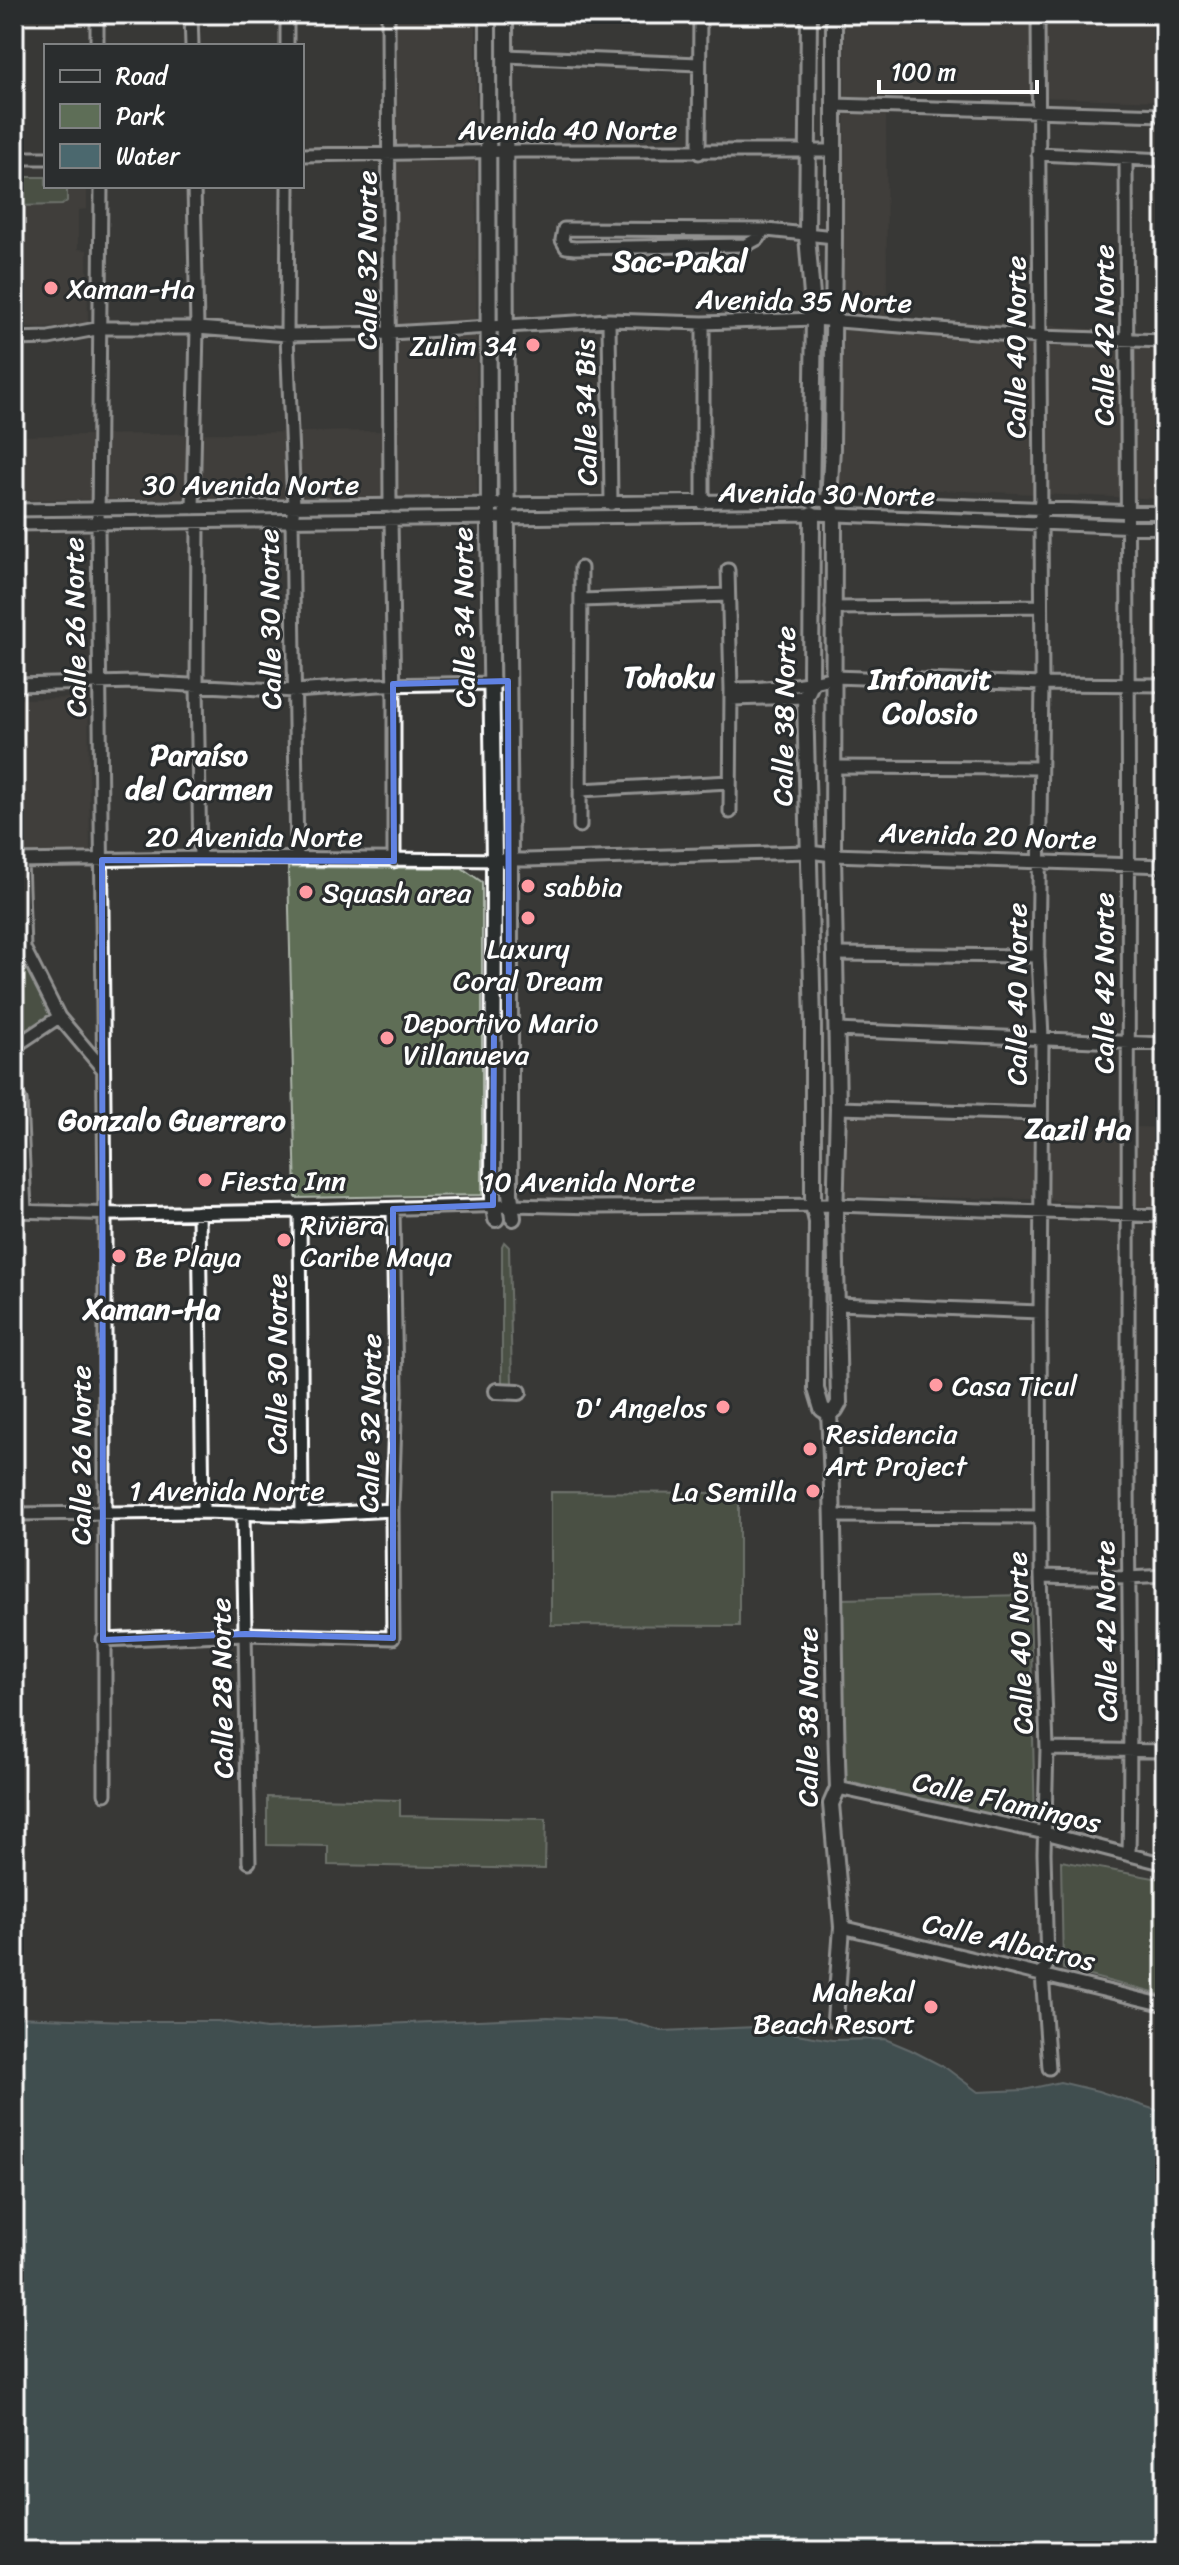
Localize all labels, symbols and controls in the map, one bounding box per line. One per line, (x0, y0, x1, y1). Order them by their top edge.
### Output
legend (44, 44, 304, 188)
scale bar (879, 44, 1037, 94)
text: 100 m (891, 51, 956, 93)
text: Road (116, 55, 170, 97)
text: Park (116, 95, 165, 137)
street label: Avenida 40 Norte (458, 105, 677, 154)
text: Water (116, 135, 181, 177)
street label: Calle 32 Norte (342, 170, 391, 350)
district label: Sac-Pakal (612, 234, 749, 288)
street label: Calle 42 Norte (1079, 244, 1128, 426)
street label: Calle 40 Norte (991, 255, 1040, 439)
place label: Xaman-Ha (66, 264, 195, 313)
street label: Avenida 35 Norte (694, 275, 913, 327)
marker: Xaman-Ha (42, 279, 60, 297)
place label: Zulim 34 (409, 321, 517, 370)
marker: Zulim 34 (524, 336, 542, 354)
street label: Calle 34 Bis (560, 338, 612, 486)
street label: 30 Avenida Norte (143, 460, 359, 509)
street label: Avenida 30 Norte (717, 468, 936, 520)
street label: Calle 34 Norte (438, 526, 490, 708)
street label: Calle 30 Norte (244, 528, 296, 710)
street label: Calle 26 Norte (49, 537, 101, 717)
street label: Calle 38 Norte (758, 626, 810, 806)
district label: Tohoku (623, 650, 716, 704)
district label: Infonavit Colosio (867, 652, 992, 740)
district label: Paraíso del Carmen (125, 728, 273, 816)
street label: Avenida 20 Norte (877, 808, 1098, 864)
street label: 20 Avenida Norte (145, 812, 363, 861)
place label: sabbia (543, 862, 623, 911)
place label: Squash area (322, 868, 472, 917)
marker: sabbia (519, 877, 537, 895)
marker: Squash area (297, 883, 315, 901)
street label: Calle 42 Norte (1079, 892, 1128, 1074)
street label: Calle 40 Norte (992, 902, 1041, 1086)
marker: Luxury Coral Dream (519, 909, 537, 927)
place label: Luxury Coral Dream (453, 924, 603, 1005)
place label: Deportivo Mario Villanueva (403, 998, 599, 1079)
marker: Deportivo Mario Villanueva (378, 1029, 396, 1047)
district label: Gonzalo Guerrero (58, 1093, 286, 1147)
district label: Zazil Ha (1024, 1102, 1132, 1156)
place label: Fiesta Inn (221, 1156, 346, 1205)
street label: 10 Avenida Norte (482, 1157, 696, 1206)
marker: Fiesta Inn (196, 1171, 214, 1189)
place label: Riviera Caribe Maya (300, 1200, 453, 1281)
marker: Riviera Caribe Maya (275, 1231, 293, 1249)
place label: Be Playa (135, 1232, 241, 1281)
marker: Be Playa (110, 1247, 128, 1265)
street label: Calle 30 Norte (252, 1274, 301, 1454)
district label: Xaman-Ha (82, 1282, 221, 1336)
street label: Calle 32 Norte (344, 1333, 396, 1513)
place label: Casa Ticul (952, 1361, 1078, 1410)
street label: Calle 26 Norte (56, 1365, 105, 1545)
marker: Casa Ticul (927, 1376, 945, 1394)
place label: D' Angelos (575, 1383, 707, 1432)
marker: D' Angelos (714, 1398, 732, 1416)
place label: Residencia Art Project (825, 1409, 969, 1490)
marker: Residencia Art Project (801, 1440, 819, 1458)
street label: 1 Avenida Norte (129, 1466, 325, 1515)
place label: La Semilla (672, 1467, 797, 1516)
marker: La Semilla (804, 1482, 822, 1500)
street label: Calle 42 Norte (1080, 1540, 1132, 1722)
street label: Calle 40 Norte (992, 1551, 1048, 1735)
street label: Calle 28 Norte (196, 1597, 248, 1779)
street label: Calle 38 Norte (783, 1627, 832, 1807)
street label: Calle Flamingos (908, 1757, 1106, 1847)
street label: Calle Albatros (918, 1898, 1100, 1986)
place label: Mahekal Beach Resort (753, 1967, 916, 2048)
marker: Mahekal Beach Resort (922, 1998, 940, 2016)

